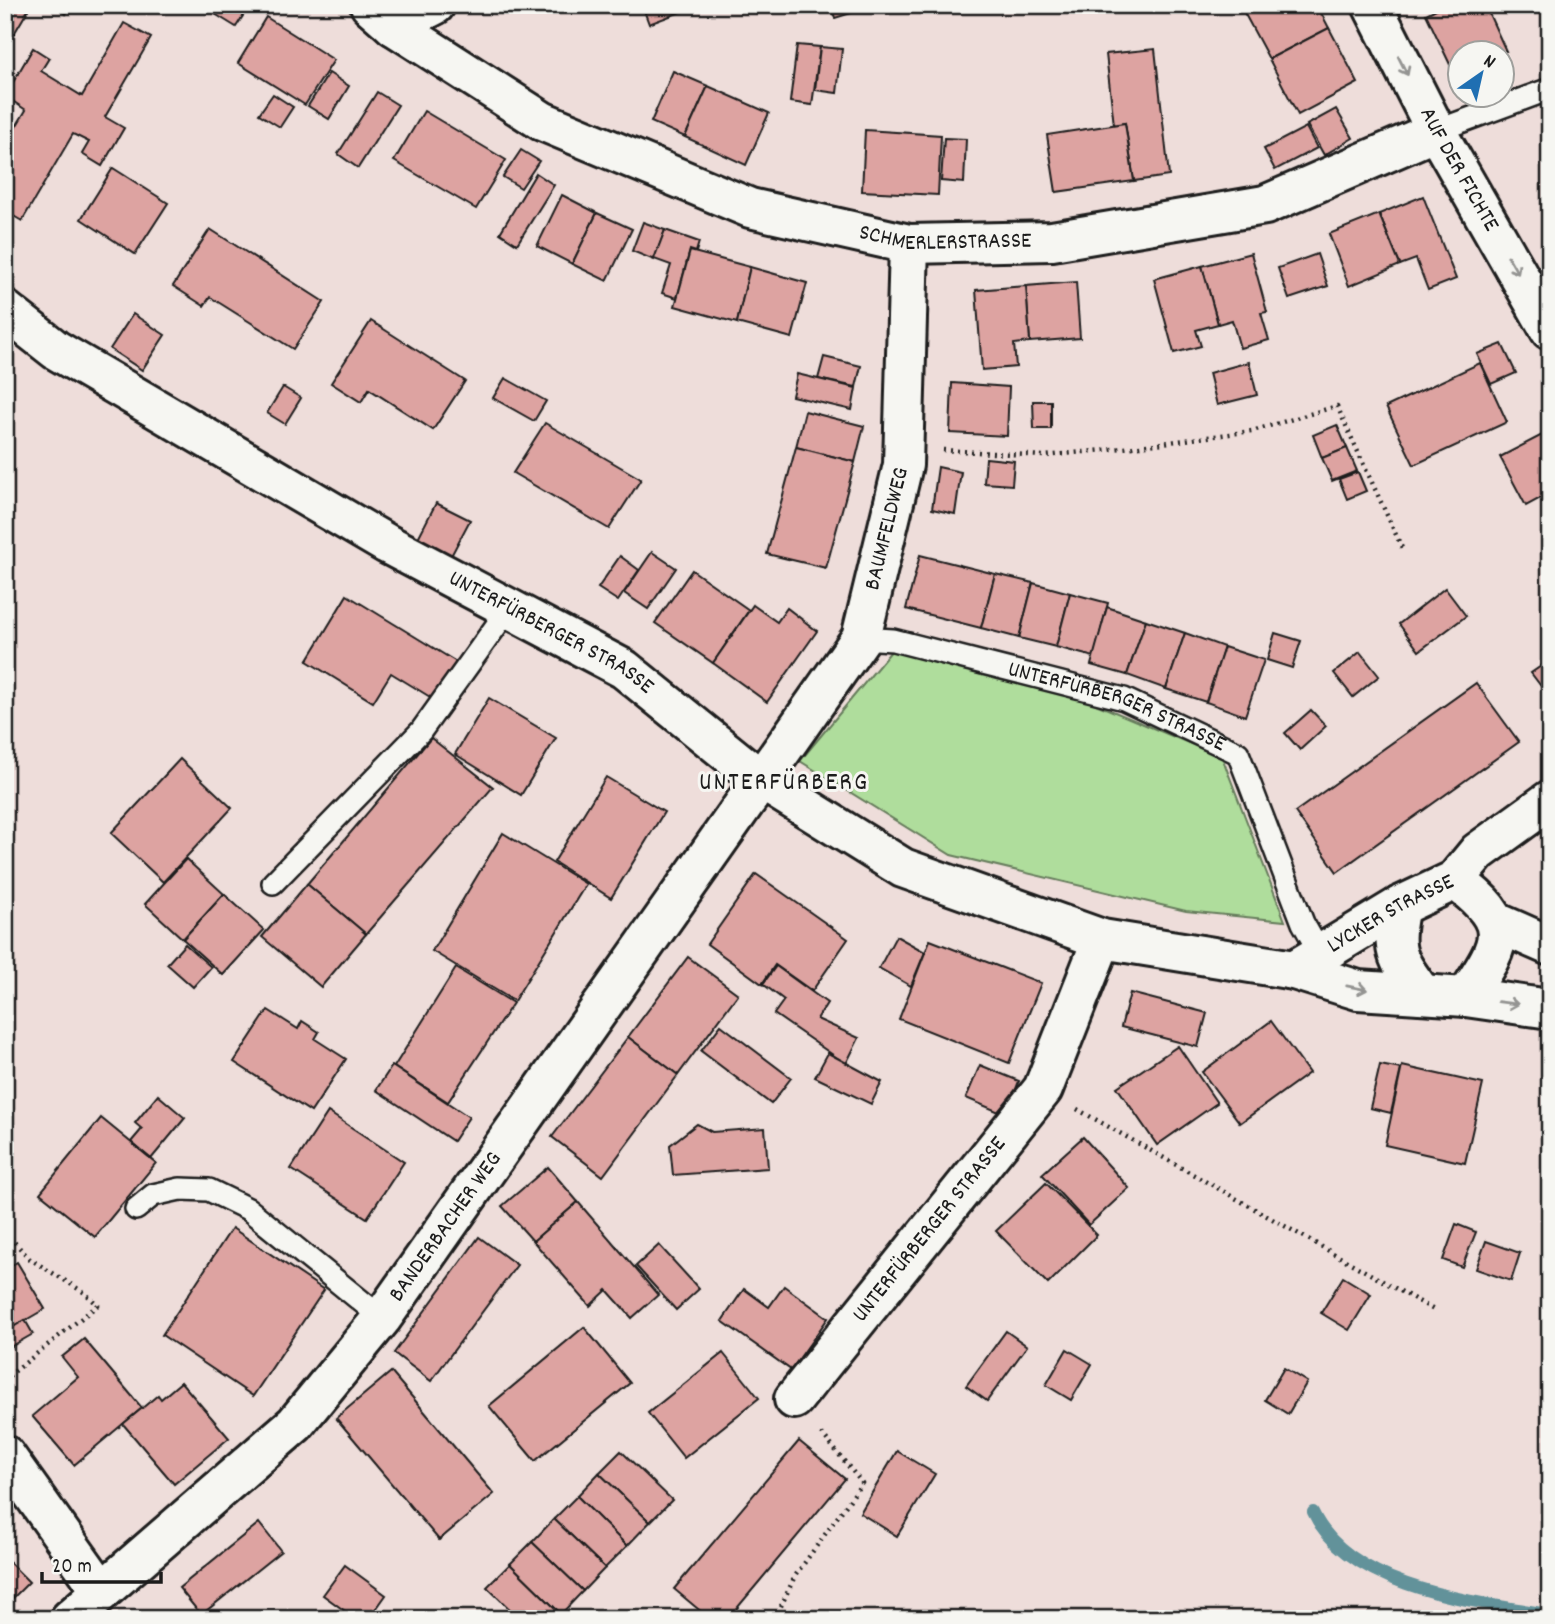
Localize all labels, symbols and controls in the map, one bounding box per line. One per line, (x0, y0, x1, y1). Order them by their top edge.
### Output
north arrow (1446, 38, 1516, 108)
text: N (1477, 49, 1500, 77)
one-way arrow (1396, 55, 1410, 76)
street label: AUF DER FICHTE (1410, 102, 1507, 238)
street label: SCHMERLERSTRASSE (856, 217, 1032, 261)
one-way arrow (1506, 255, 1520, 275)
street label: BAUMFELDWEG (857, 464, 918, 594)
street label: UNTERFÜRBERGER STRASSE (442, 563, 661, 703)
street label: UNTERFÜRBERGER STRASSE (1004, 653, 1232, 762)
district label: UNTERFÜRBERG (699, 765, 869, 802)
street label: LYCKER STRASSE (1321, 866, 1460, 963)
one-way arrow (1345, 982, 1368, 996)
one-way arrow (1496, 997, 1519, 1010)
street label: UNTERFÜRBERGER STRASSE (845, 1129, 1015, 1330)
street label: BANDERBACHER WEG (381, 1145, 511, 1309)
scale bar (42, 1540, 161, 1584)
text: 20 m (52, 1553, 92, 1583)

